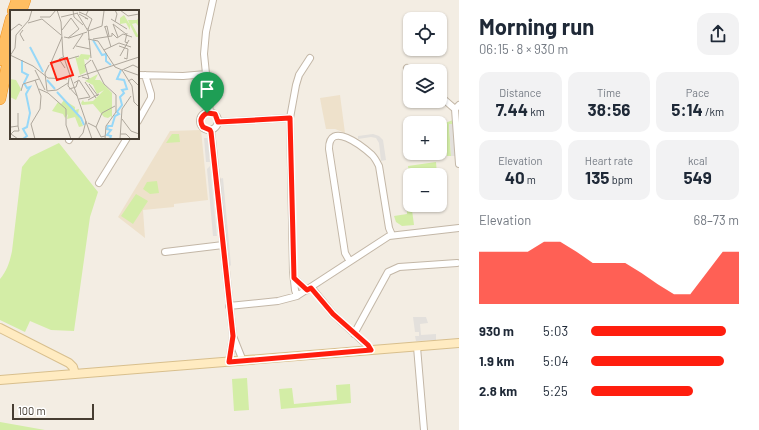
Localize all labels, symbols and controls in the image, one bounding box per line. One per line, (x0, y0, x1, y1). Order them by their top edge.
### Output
inset map (10, 10, 139, 139)
map controls (403, 12, 447, 212)
button: locate (403, 12, 447, 56)
text: Morning run (479, 13, 594, 39)
button: share (697, 13, 739, 55)
text: 06:15 · 8 × 930 m (479, 41, 568, 57)
button: layers (403, 64, 447, 108)
pin (190, 72, 224, 113)
icon: arrive (196, 78, 218, 100)
text: Distance (499, 86, 541, 99)
text: Time (597, 86, 621, 99)
text: Pace (686, 86, 709, 99)
text: 7.44 (496, 99, 528, 119)
text: 38:56 (588, 99, 630, 119)
text: 5:14 (671, 99, 703, 119)
text: km (528, 105, 545, 118)
text: /km (703, 105, 724, 118)
button: + (403, 116, 447, 160)
text: Elevation (498, 154, 542, 167)
text: Heart rate (585, 154, 633, 167)
text: kcal (688, 154, 707, 167)
text: 40 (505, 167, 525, 187)
text: 135 (585, 167, 609, 187)
text: 549 (683, 167, 712, 187)
button: − (403, 168, 447, 212)
text: m (525, 173, 536, 186)
text: bpm (609, 173, 633, 186)
text: Elevation (479, 212, 531, 228)
text: 68–73 m (693, 212, 739, 228)
text: 930 m (479, 323, 514, 339)
text: 5:03 (543, 323, 568, 339)
text: 1.9 km (479, 353, 514, 369)
text: 5:04 (543, 353, 569, 369)
text: 2.8 km (479, 383, 517, 399)
text: 5:25 (543, 383, 568, 399)
scale bar (12, 402, 94, 421)
text: 100 m (18, 404, 46, 417)

